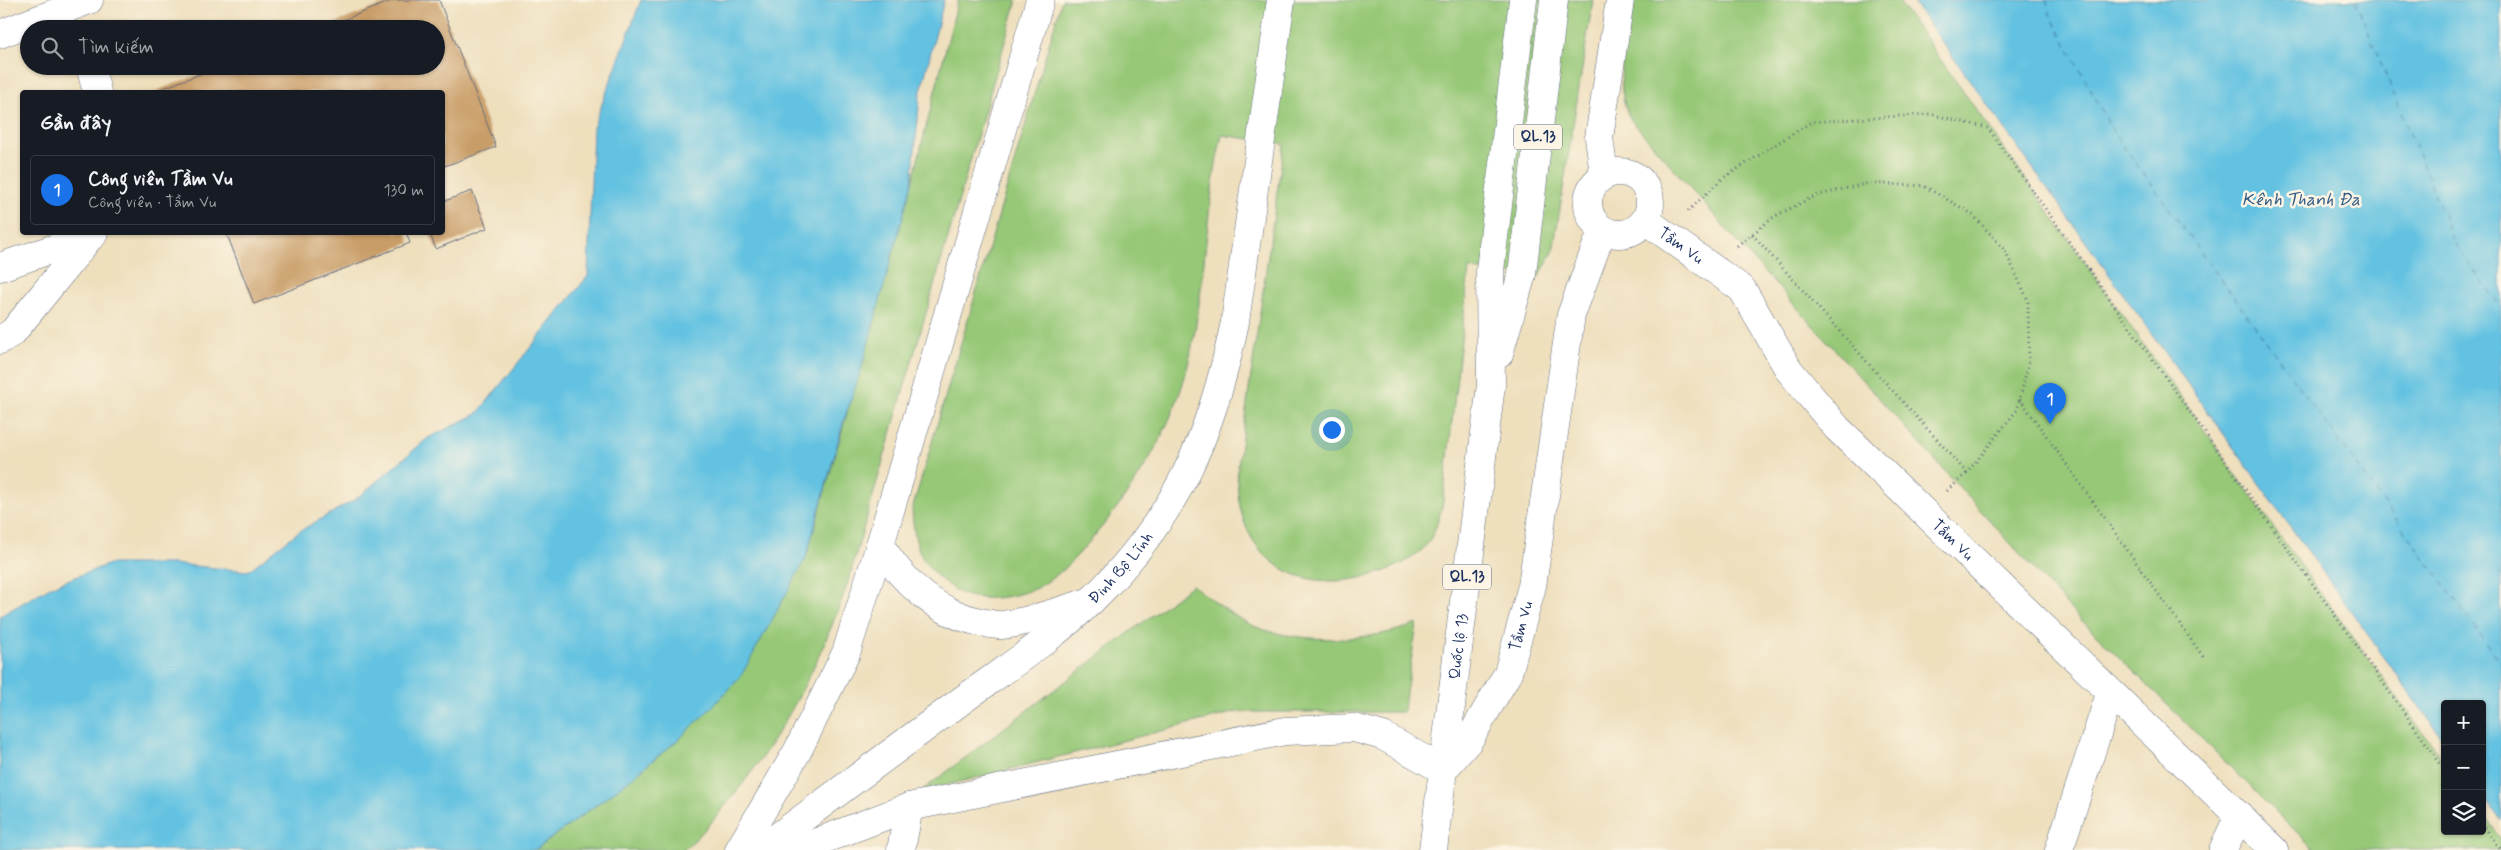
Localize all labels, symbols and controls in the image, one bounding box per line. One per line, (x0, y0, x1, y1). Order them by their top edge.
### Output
search box (20, 20, 445, 75)
icon: search (38, 34, 66, 62)
text: Tìm kiếm (78, 35, 154, 60)
text: Gần đây (40, 109, 111, 137)
road number: QL.13 (1514, 124, 1562, 150)
text: Công viên Tầm Vu (88, 167, 233, 192)
text: 1 (53, 180, 61, 201)
text: 130 m (383, 180, 424, 201)
water label: Kênh Thanh Đa (2242, 188, 2360, 212)
text: Công viên · Tầm Vu (88, 192, 216, 213)
street label: Tầm Vu (1654, 222, 1708, 269)
pin: 1 (2034, 383, 2066, 424)
your location (1319, 417, 1345, 443)
street label: Tầm Vu (1927, 515, 1978, 565)
street label: Đinh Bộ Lĩnh (1084, 528, 1158, 608)
road number: QL.13 (1443, 564, 1491, 590)
street label: Tầm Vu (1504, 599, 1538, 653)
street label: Quốc lộ 13 (1444, 612, 1473, 681)
map controls (2441, 700, 2486, 835)
button: + (2441, 700, 2486, 745)
button: − (2441, 745, 2486, 790)
button: layers (2441, 790, 2486, 835)

